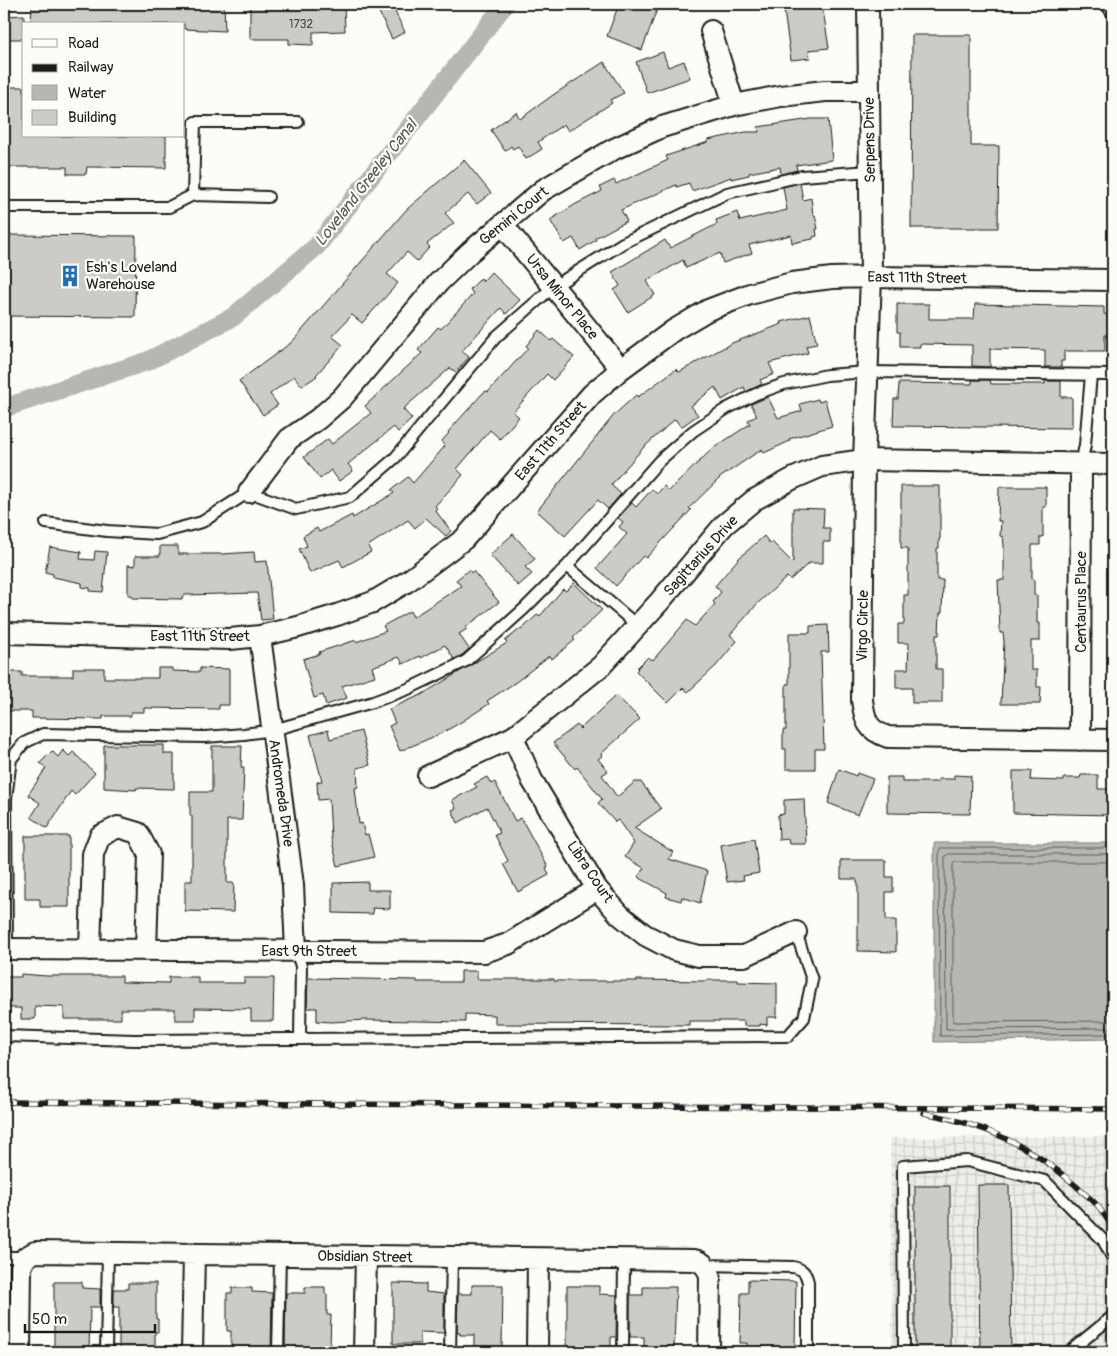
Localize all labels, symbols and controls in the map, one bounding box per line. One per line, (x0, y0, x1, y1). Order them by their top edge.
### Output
house number: 1732 (289, 17, 314, 32)
legend (22, 22, 185, 138)
text: Road (68, 34, 99, 53)
text: Railway (68, 58, 114, 77)
text: Water (68, 84, 107, 103)
street label: Serpens Drive (860, 96, 880, 183)
text: Building (68, 108, 116, 127)
water label: Loveland Greeley Canal (310, 114, 423, 250)
street label: Gemini Court (475, 182, 553, 250)
street label: Ursa Minor Place (522, 250, 603, 344)
place label: Esh's Loveland Warehouse (86, 258, 177, 294)
building icon: Esh's Loveland Warehouse (57, 263, 83, 289)
street label: East 11th Street (867, 268, 968, 288)
street label: East 11th Street (511, 396, 591, 485)
street label: Sagittarius Drive (660, 511, 743, 600)
street label: Centaurus Place (1072, 551, 1091, 653)
street label: Virgo Circle (853, 589, 873, 662)
street label: East 11th Street (150, 627, 251, 646)
street label: Andromeda Drive (264, 738, 298, 849)
street label: Libra Court (562, 838, 618, 907)
street label: East 9th Street (261, 942, 358, 961)
street label: Obsidian Street (317, 1247, 414, 1267)
scale bar (25, 1301, 155, 1333)
text: 50 m (32, 1310, 67, 1329)

